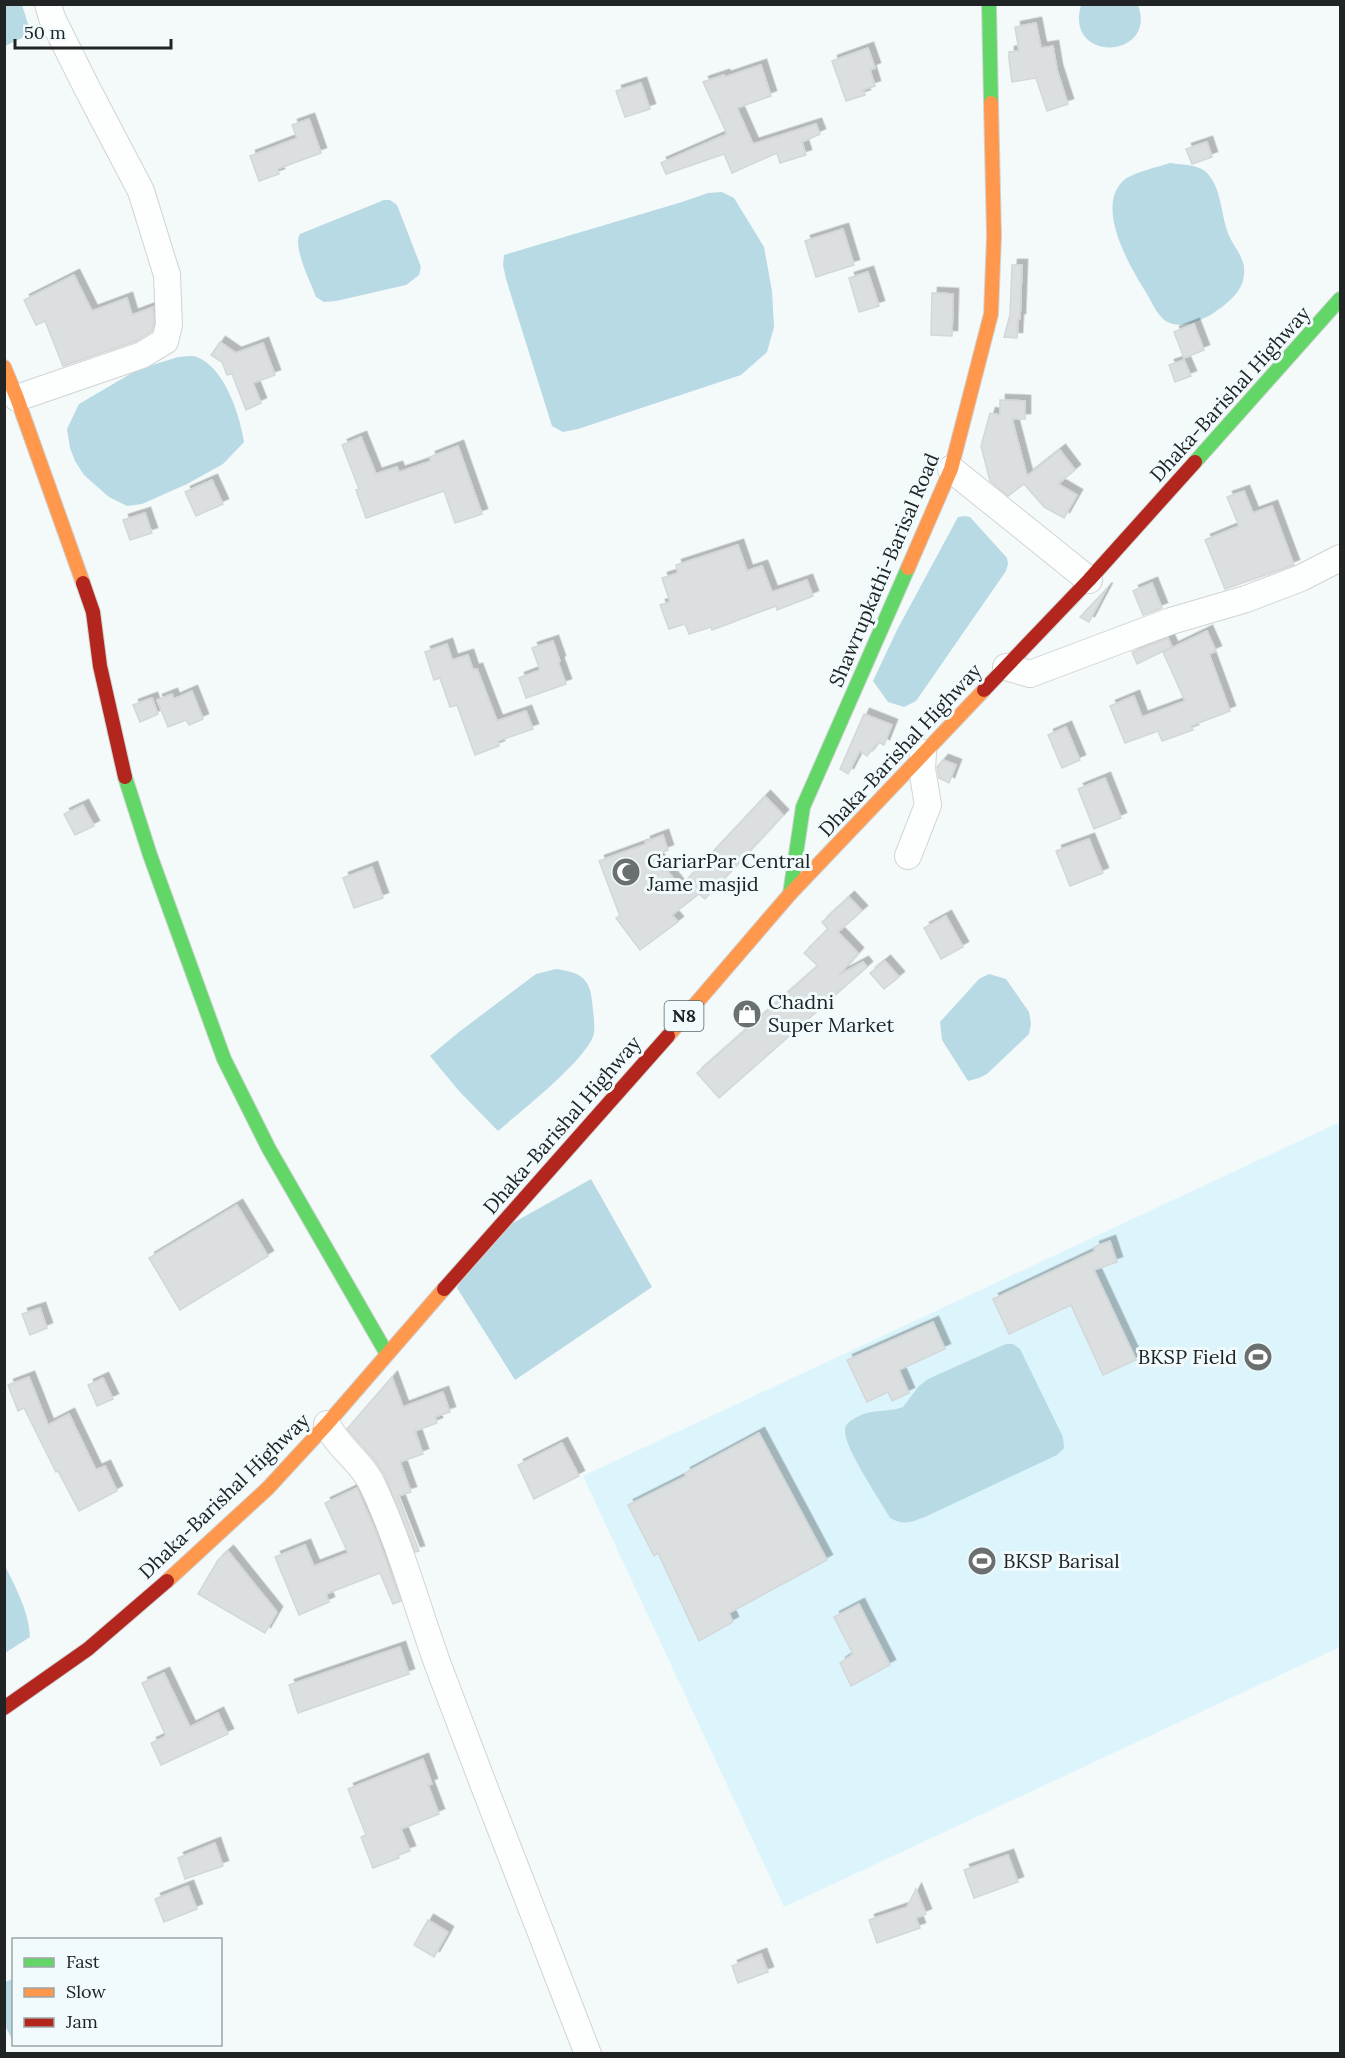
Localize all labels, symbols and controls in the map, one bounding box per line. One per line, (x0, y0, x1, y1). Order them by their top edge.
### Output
scale bar (15, 12, 171, 50)
text: 50 m (24, 21, 66, 44)
street label: Dhaka-Barishal Highway (1144, 300, 1315, 487)
street label: Shawrupkathi-Barisal Road (823, 449, 944, 690)
street label: Dhaka-Barishal Highway (813, 658, 987, 841)
place label: GariarPar Central Jame masjid (646, 848, 810, 896)
mosque icon: GariarPar Central Jame masjid (610, 856, 642, 888)
place label: Chadni Super Market (768, 989, 894, 1037)
shop icon: Chadni Super Market (731, 998, 763, 1030)
road number: N8 (664, 1001, 704, 1031)
street label: Dhaka-Barishal Highway (477, 1030, 646, 1219)
sports icon: BKSP Field (1242, 1341, 1274, 1373)
place label: BKSP Field (1138, 1344, 1237, 1369)
street label: Dhaka-Barishal Highway (133, 1407, 315, 1584)
sports icon: BKSP Barisal (966, 1545, 998, 1577)
place label: BKSP Barisal (1003, 1548, 1120, 1573)
legend (12, 1938, 222, 2046)
text: Fast (66, 1950, 100, 1973)
text: Slow (66, 1980, 106, 2003)
text: Jam (65, 2010, 98, 2033)

